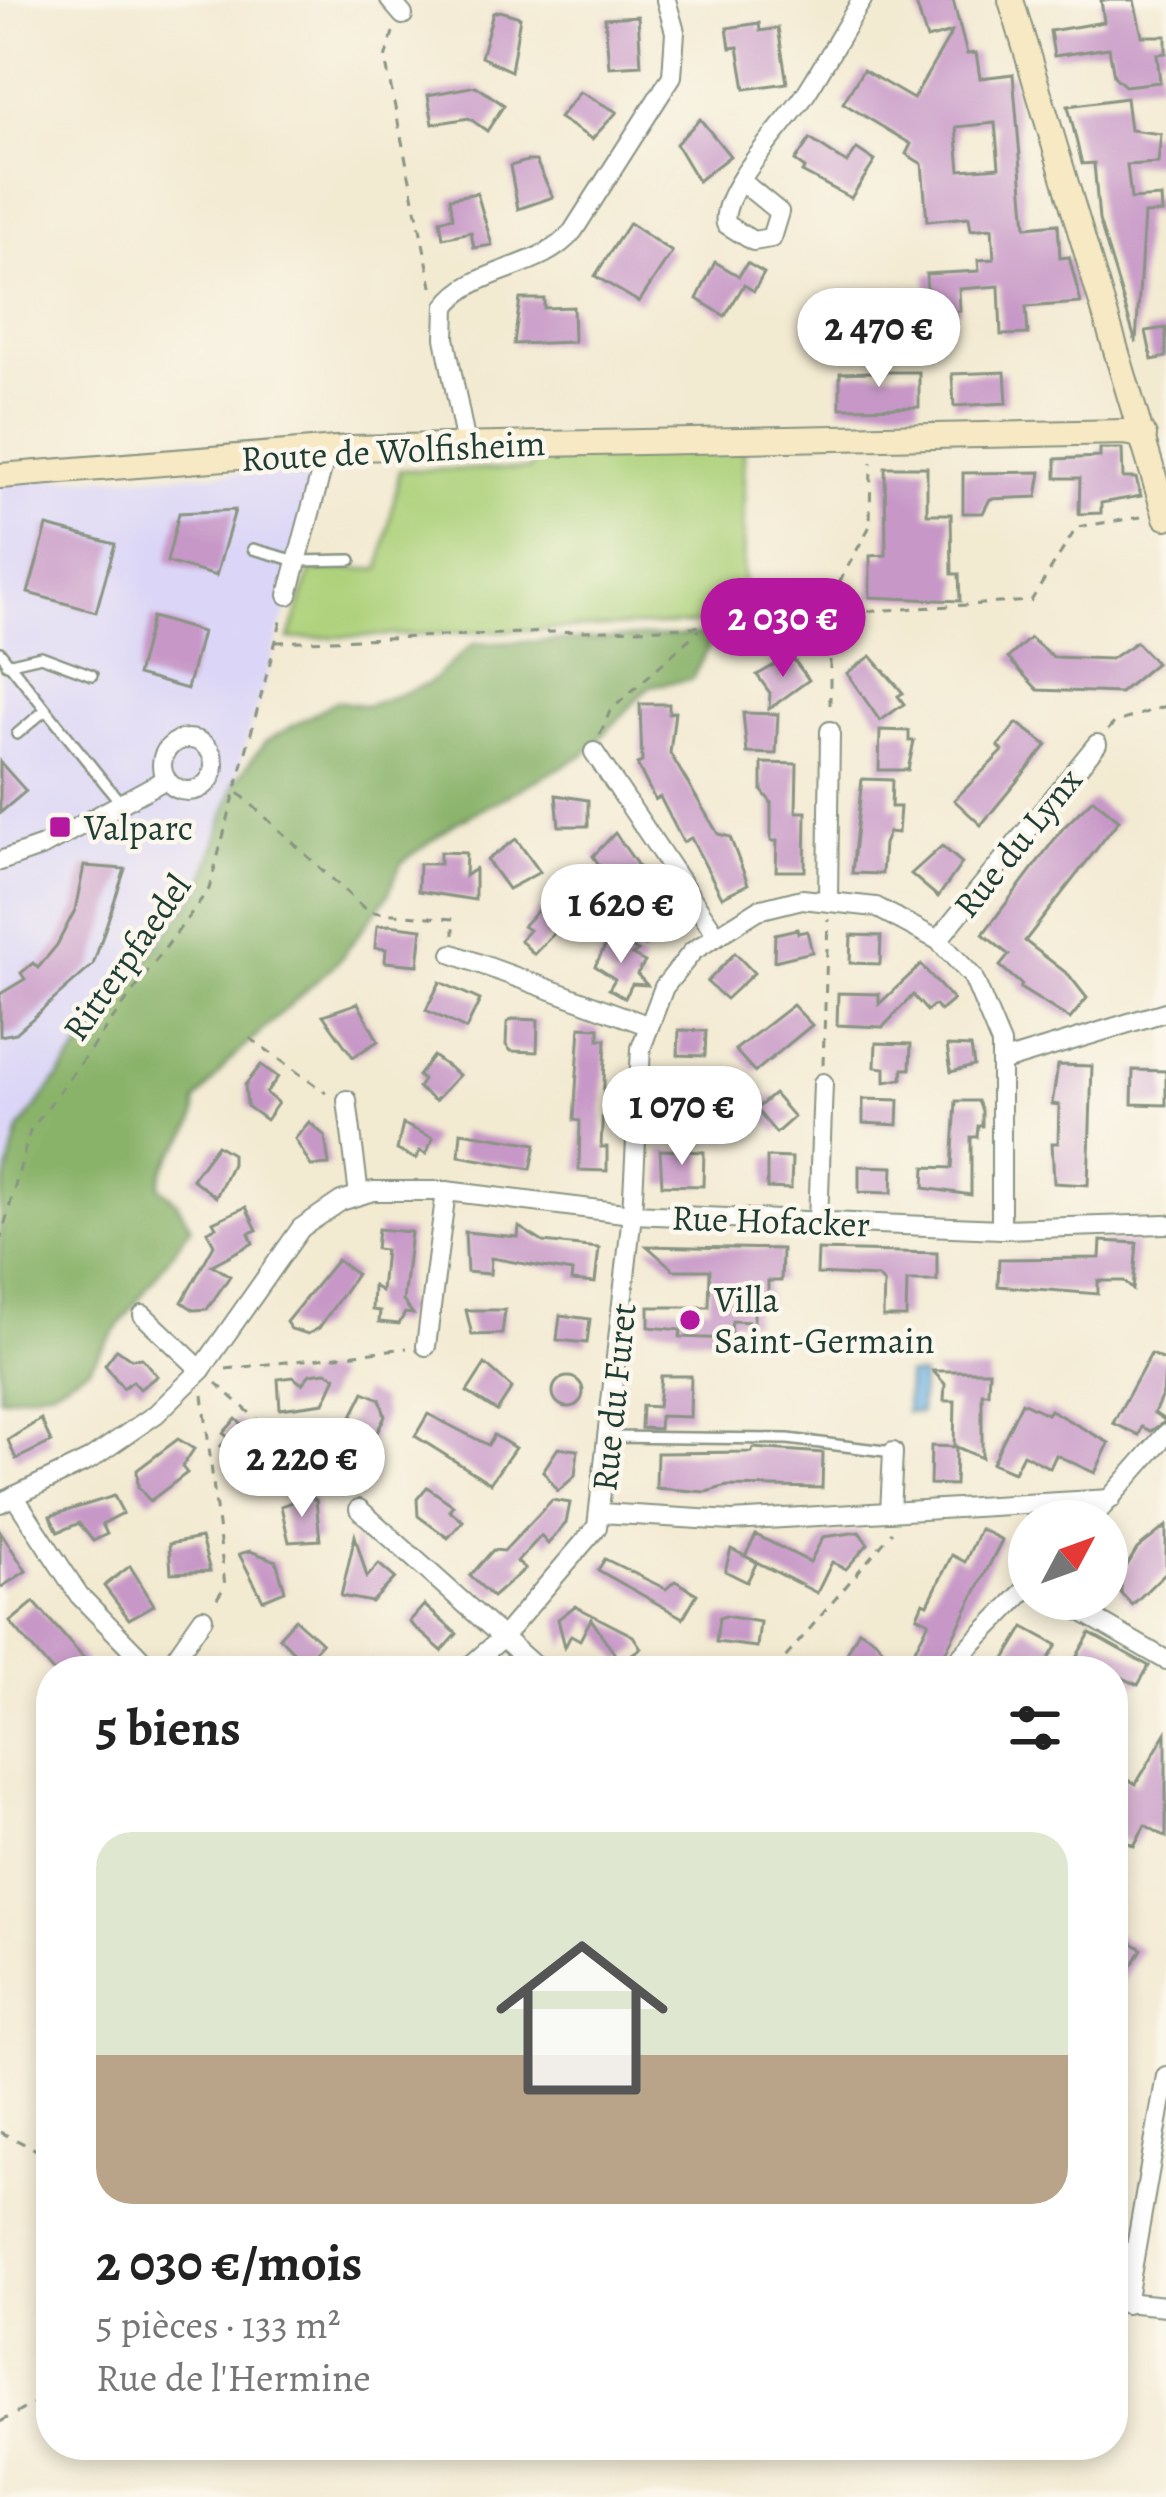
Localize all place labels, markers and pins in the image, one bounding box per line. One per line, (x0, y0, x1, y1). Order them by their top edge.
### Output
pin: 2 470 € (768, 288, 990, 390)
pin: 2 030 € (672, 578, 894, 680)
place label: Valparc (83, 803, 193, 852)
marker: Valparc (47, 814, 73, 840)
pin: 1 620 € (510, 864, 732, 966)
pin: 1 070 € (571, 1066, 793, 1168)
place label: Villa Saint-Germain (713, 1275, 934, 1365)
marker: Villa Saint-Germain (677, 1307, 703, 1333)
pin: 2 220 € (191, 1418, 413, 1520)

